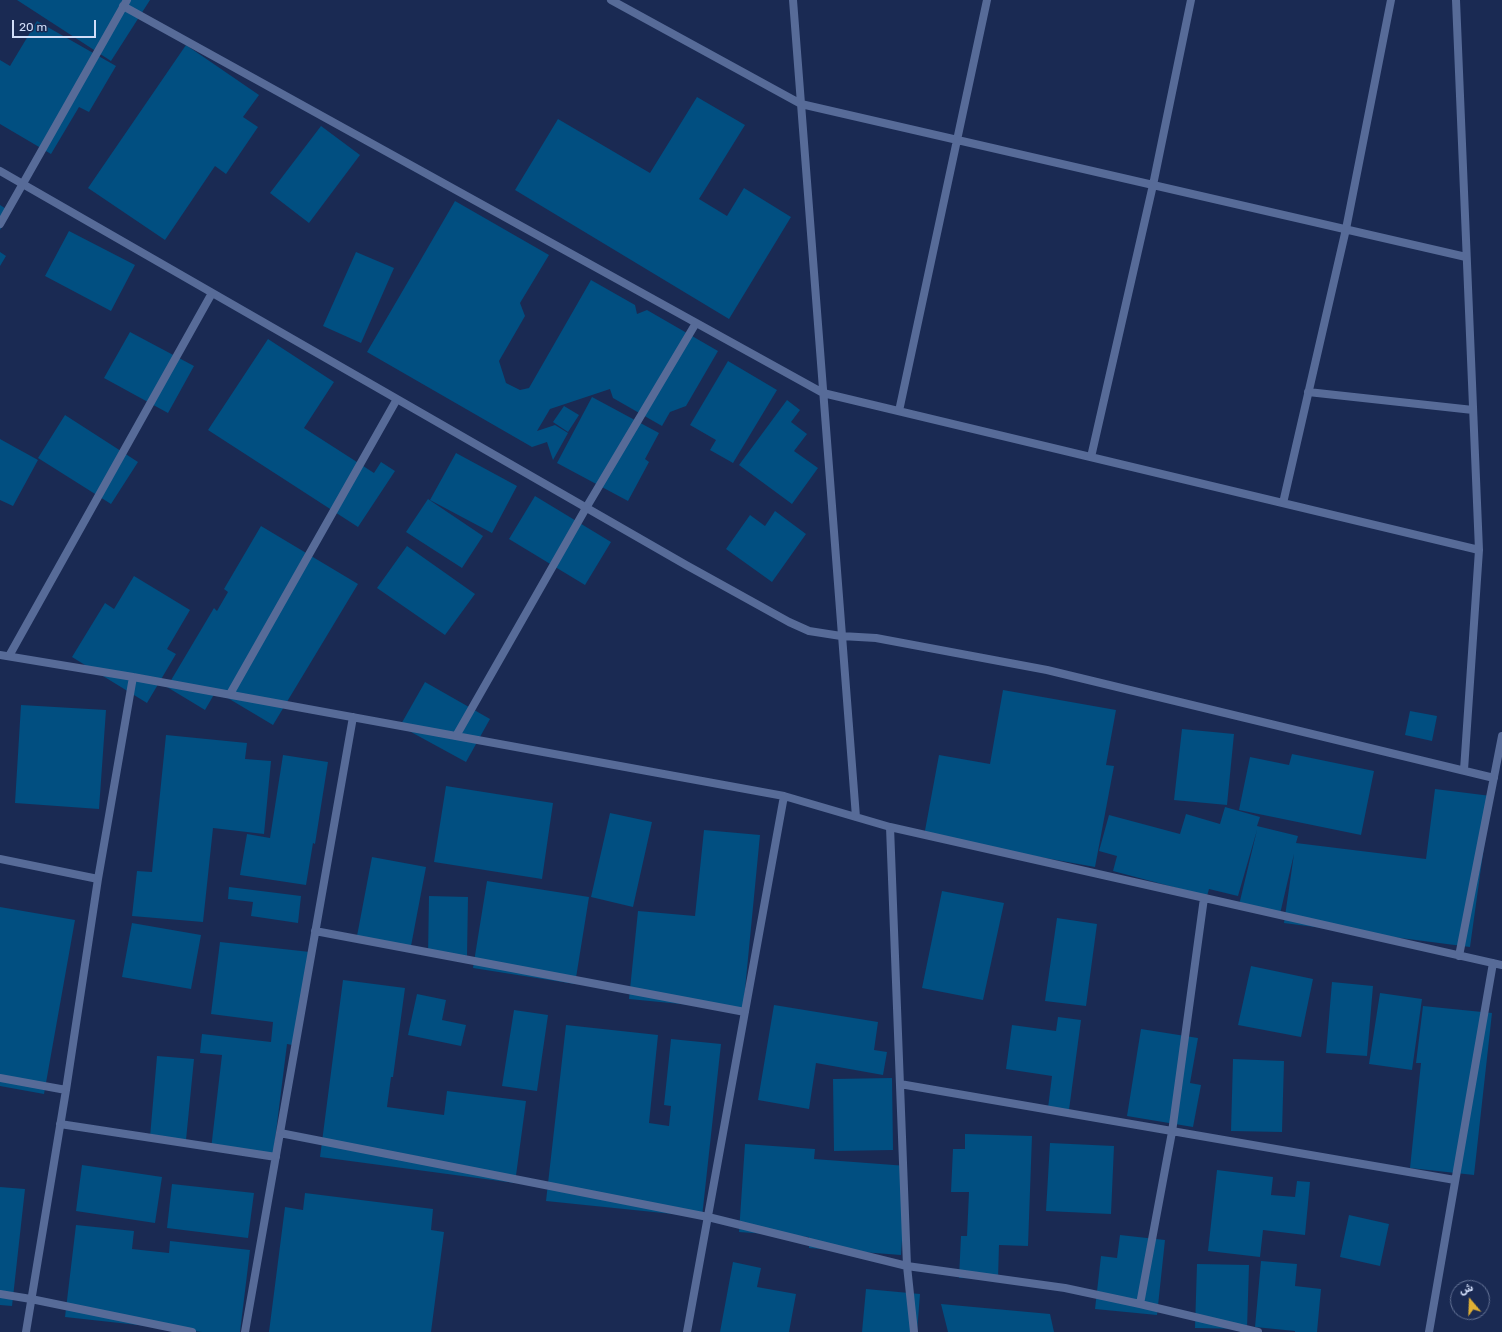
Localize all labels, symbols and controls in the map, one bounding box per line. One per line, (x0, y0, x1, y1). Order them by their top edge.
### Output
scale bar (14, 12, 98, 38)
text: 20 m (19, 20, 47, 34)
north arrow (1450, 1280, 1490, 1320)
text: ش (1458, 1281, 1475, 1298)

